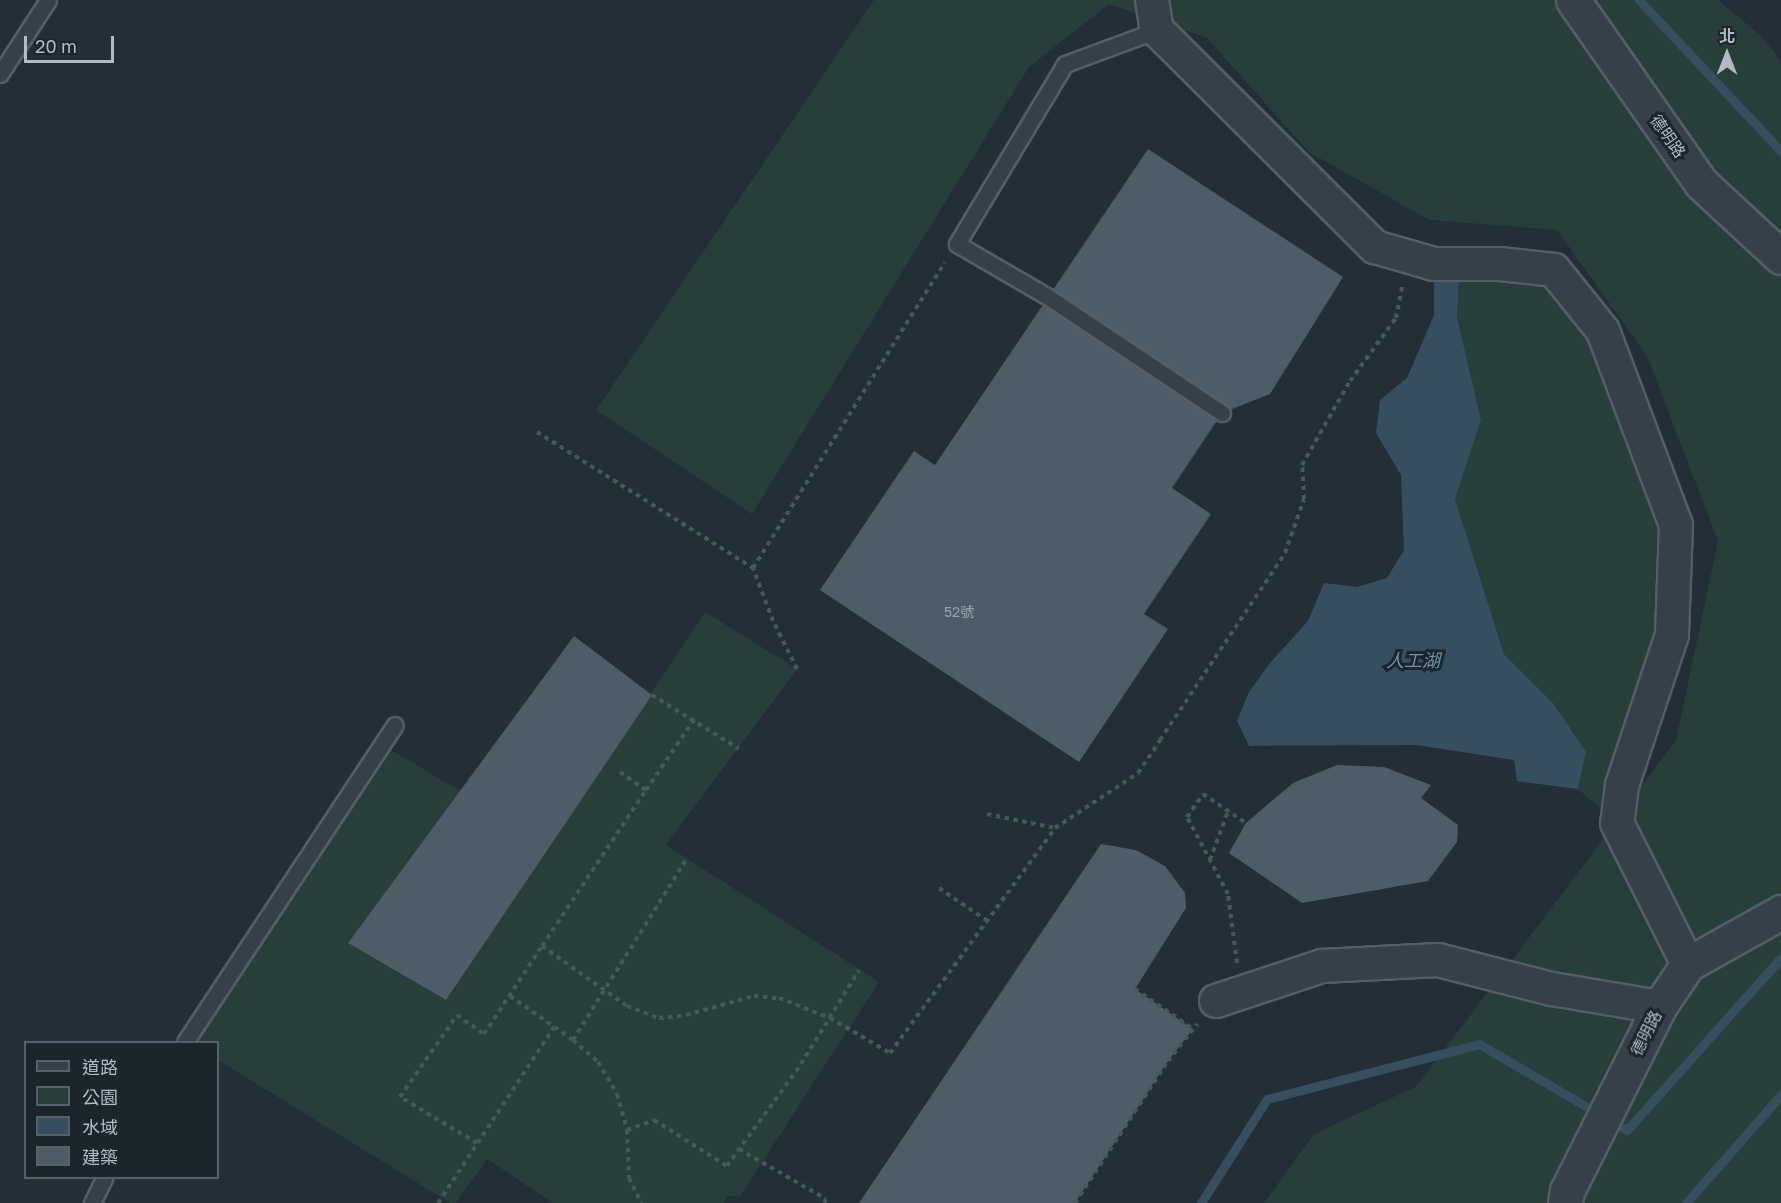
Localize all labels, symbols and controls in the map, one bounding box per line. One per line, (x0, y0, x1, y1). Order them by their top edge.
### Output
scale bar (27, 24, 117, 62)
north arrow (1697, 24, 1757, 84)
text: 北 (1719, 26, 1735, 46)
text: 20 m (35, 35, 77, 57)
street label: 德明路 (1646, 111, 1690, 161)
house number: 52號 (944, 604, 974, 620)
water label: 人工湖 (1386, 649, 1440, 671)
street label: 德明路 (1627, 1007, 1665, 1059)
legend (24, 1041, 219, 1179)
text: 道路 (82, 1056, 118, 1078)
text: 公園 (82, 1086, 118, 1108)
text: 水域 (82, 1116, 118, 1138)
text: 建築 (82, 1146, 118, 1168)

